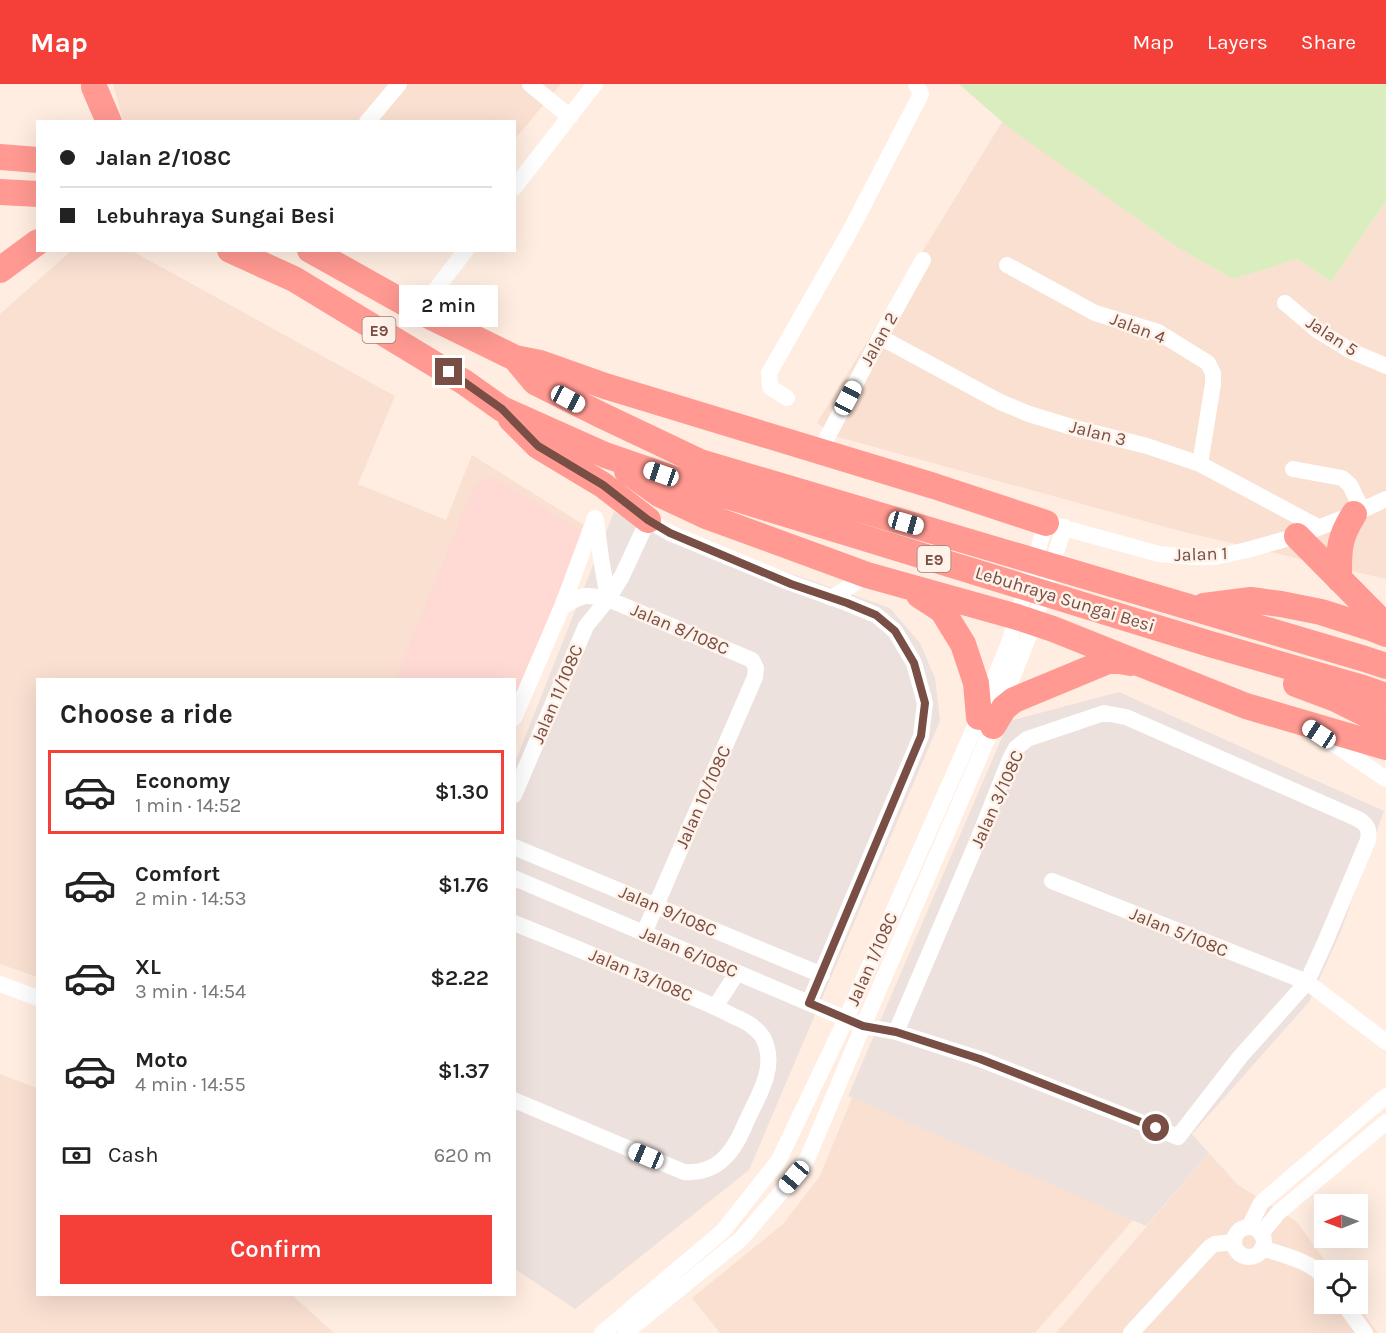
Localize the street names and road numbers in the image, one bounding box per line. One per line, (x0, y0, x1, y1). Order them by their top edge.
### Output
street label: Jalan 4 (1107, 307, 1169, 349)
street label: Jalan 2 (855, 308, 903, 370)
street label: Jalan 5 (1302, 311, 1362, 361)
road number: E9 (362, 317, 395, 343)
street label: Jalan 3 (1067, 415, 1129, 451)
street label: Jalan 1 (1174, 542, 1228, 566)
road number: E9 (918, 546, 950, 572)
street label: Lebuhraya Sungai Besi (973, 561, 1157, 637)
street label: Jalan 8/108C (627, 598, 733, 660)
street label: Jalan 11/108C (526, 641, 588, 747)
street label: Jalan 10/108C (671, 742, 735, 852)
street label: Jalan 3/108C (966, 747, 1028, 851)
street label: Jalan 9/108C (616, 881, 720, 941)
street label: Jalan 5/108C (1127, 902, 1231, 962)
street label: Jalan 1/108C (842, 909, 902, 1009)
street label: Jalan 6/108C (637, 922, 741, 982)
street label: Jalan 13/108C (586, 943, 696, 1007)

